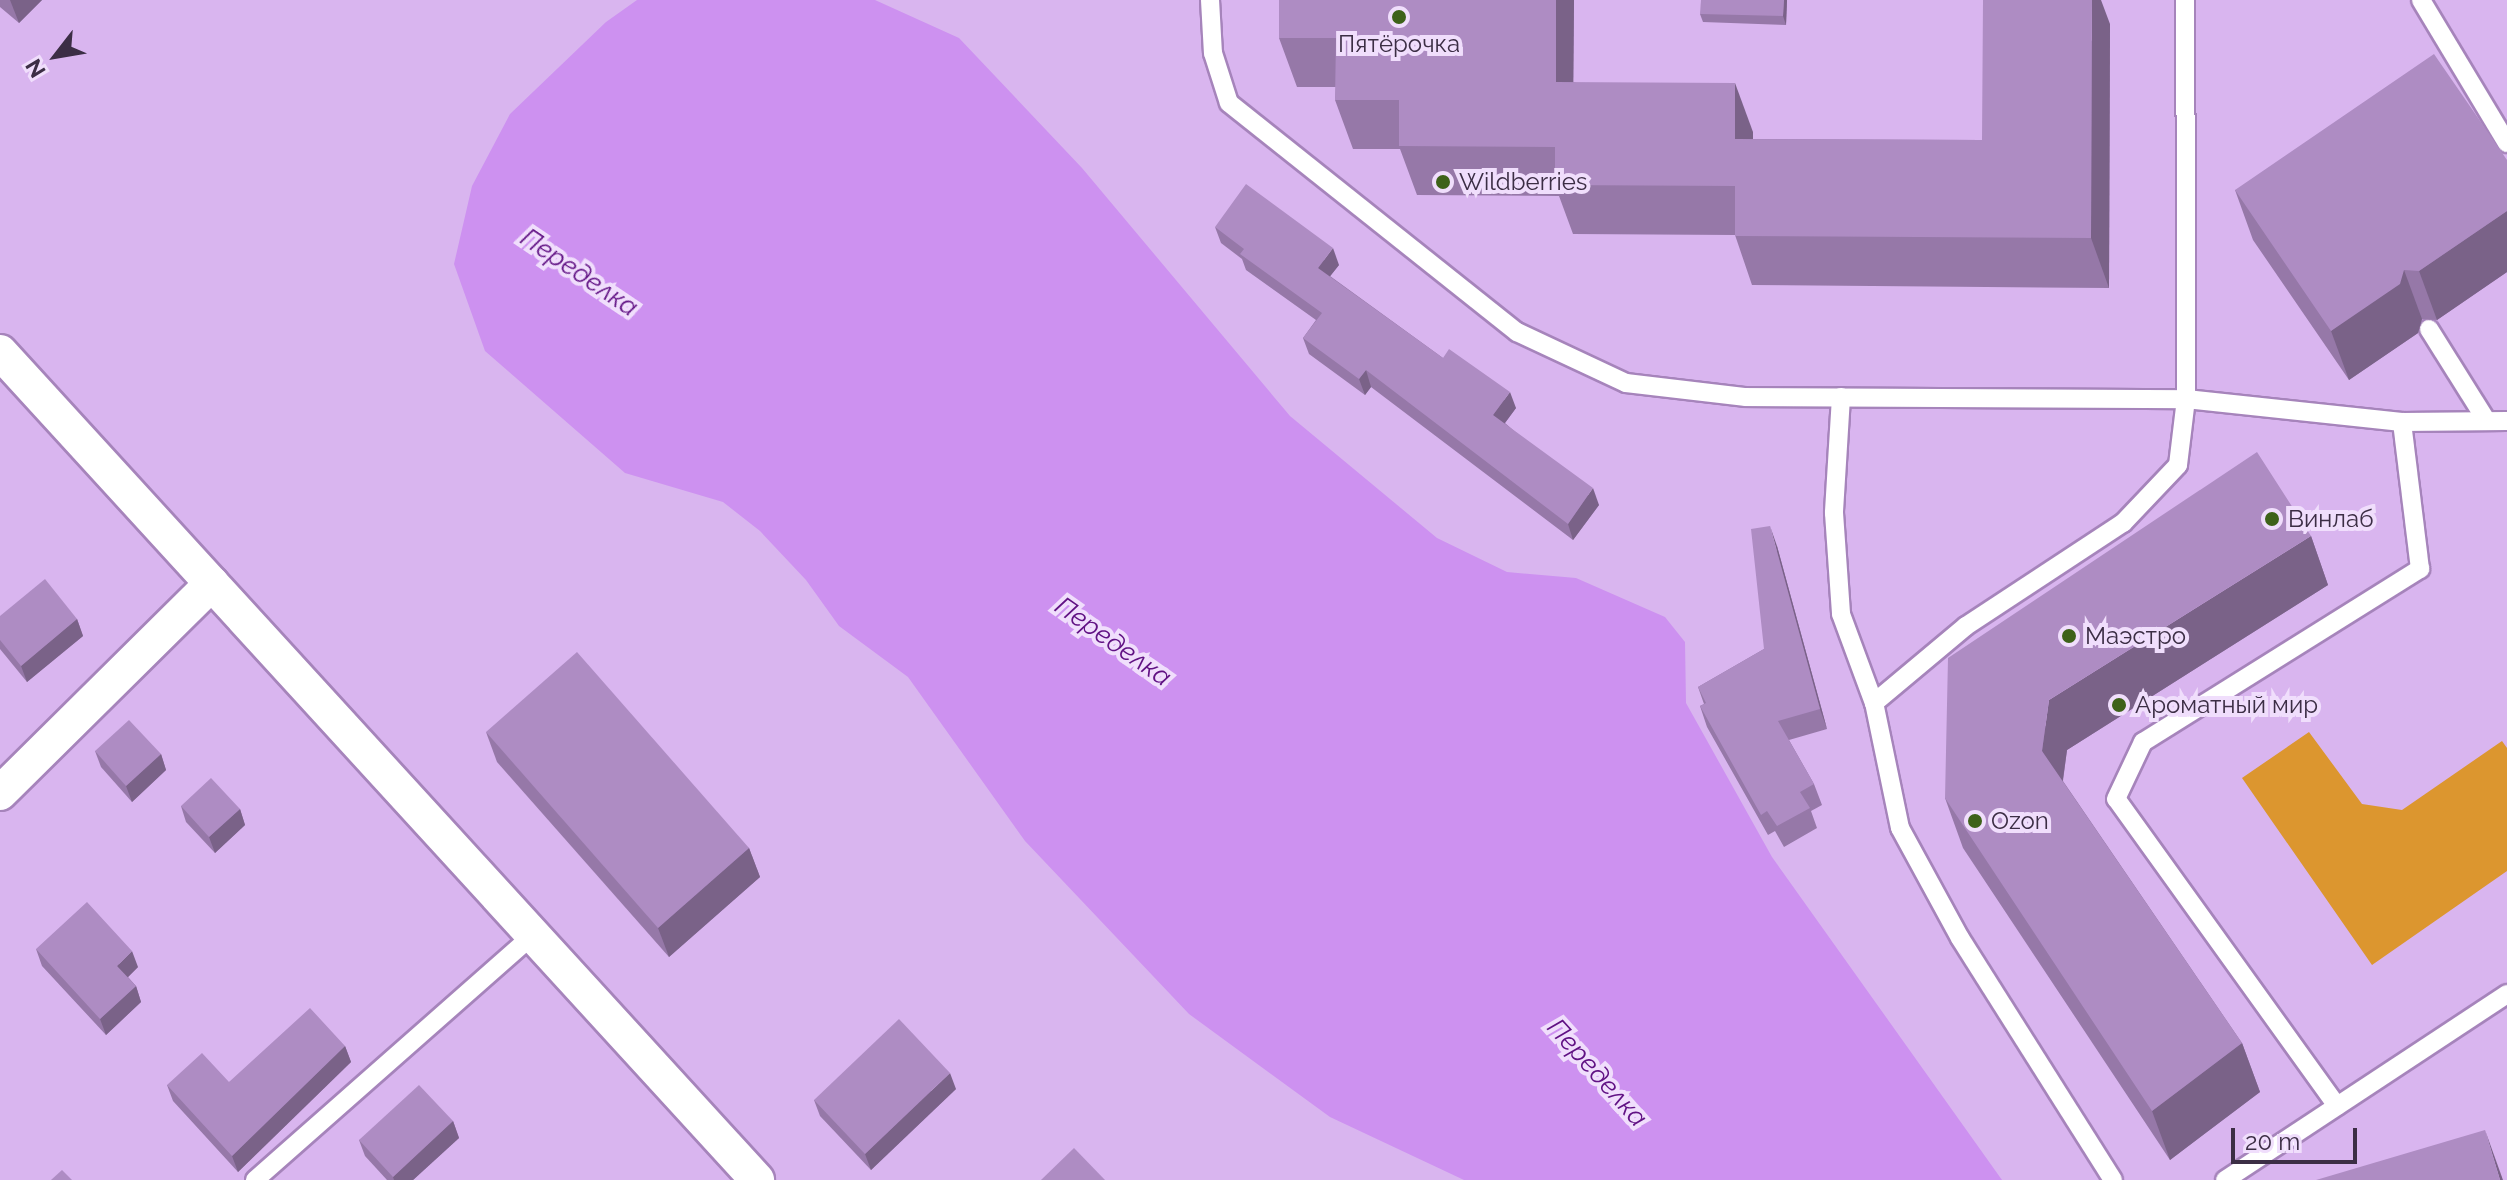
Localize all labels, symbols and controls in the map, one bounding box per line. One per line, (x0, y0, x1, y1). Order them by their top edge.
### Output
marker: Пятёрочка (1390, 8, 1408, 26)
north arrow (16, 16, 96, 96)
place label: Пятёрочка (1338, 30, 1460, 58)
text: N (20, 54, 51, 82)
place label: Wildberries (1459, 168, 1587, 196)
marker: Wildberries (1434, 173, 1452, 191)
water label: Переделка (515, 222, 643, 324)
place label: Винлаб (2288, 505, 2374, 533)
marker: Винлаб (2263, 510, 2281, 528)
water label: Переделка (1049, 591, 1177, 693)
place label: Маэстро (2085, 622, 2186, 650)
marker: Маэстро (2060, 627, 2078, 645)
place label: Ароматный мир (2135, 691, 2318, 719)
marker: Ароматный мир (2110, 696, 2128, 714)
place label: Ozon (1991, 807, 2049, 835)
marker: Ozon (1966, 812, 1984, 830)
water label: Переделка (1540, 1013, 1654, 1133)
scale bar (2235, 1112, 2361, 1162)
text: 20 m (2245, 1127, 2300, 1156)

